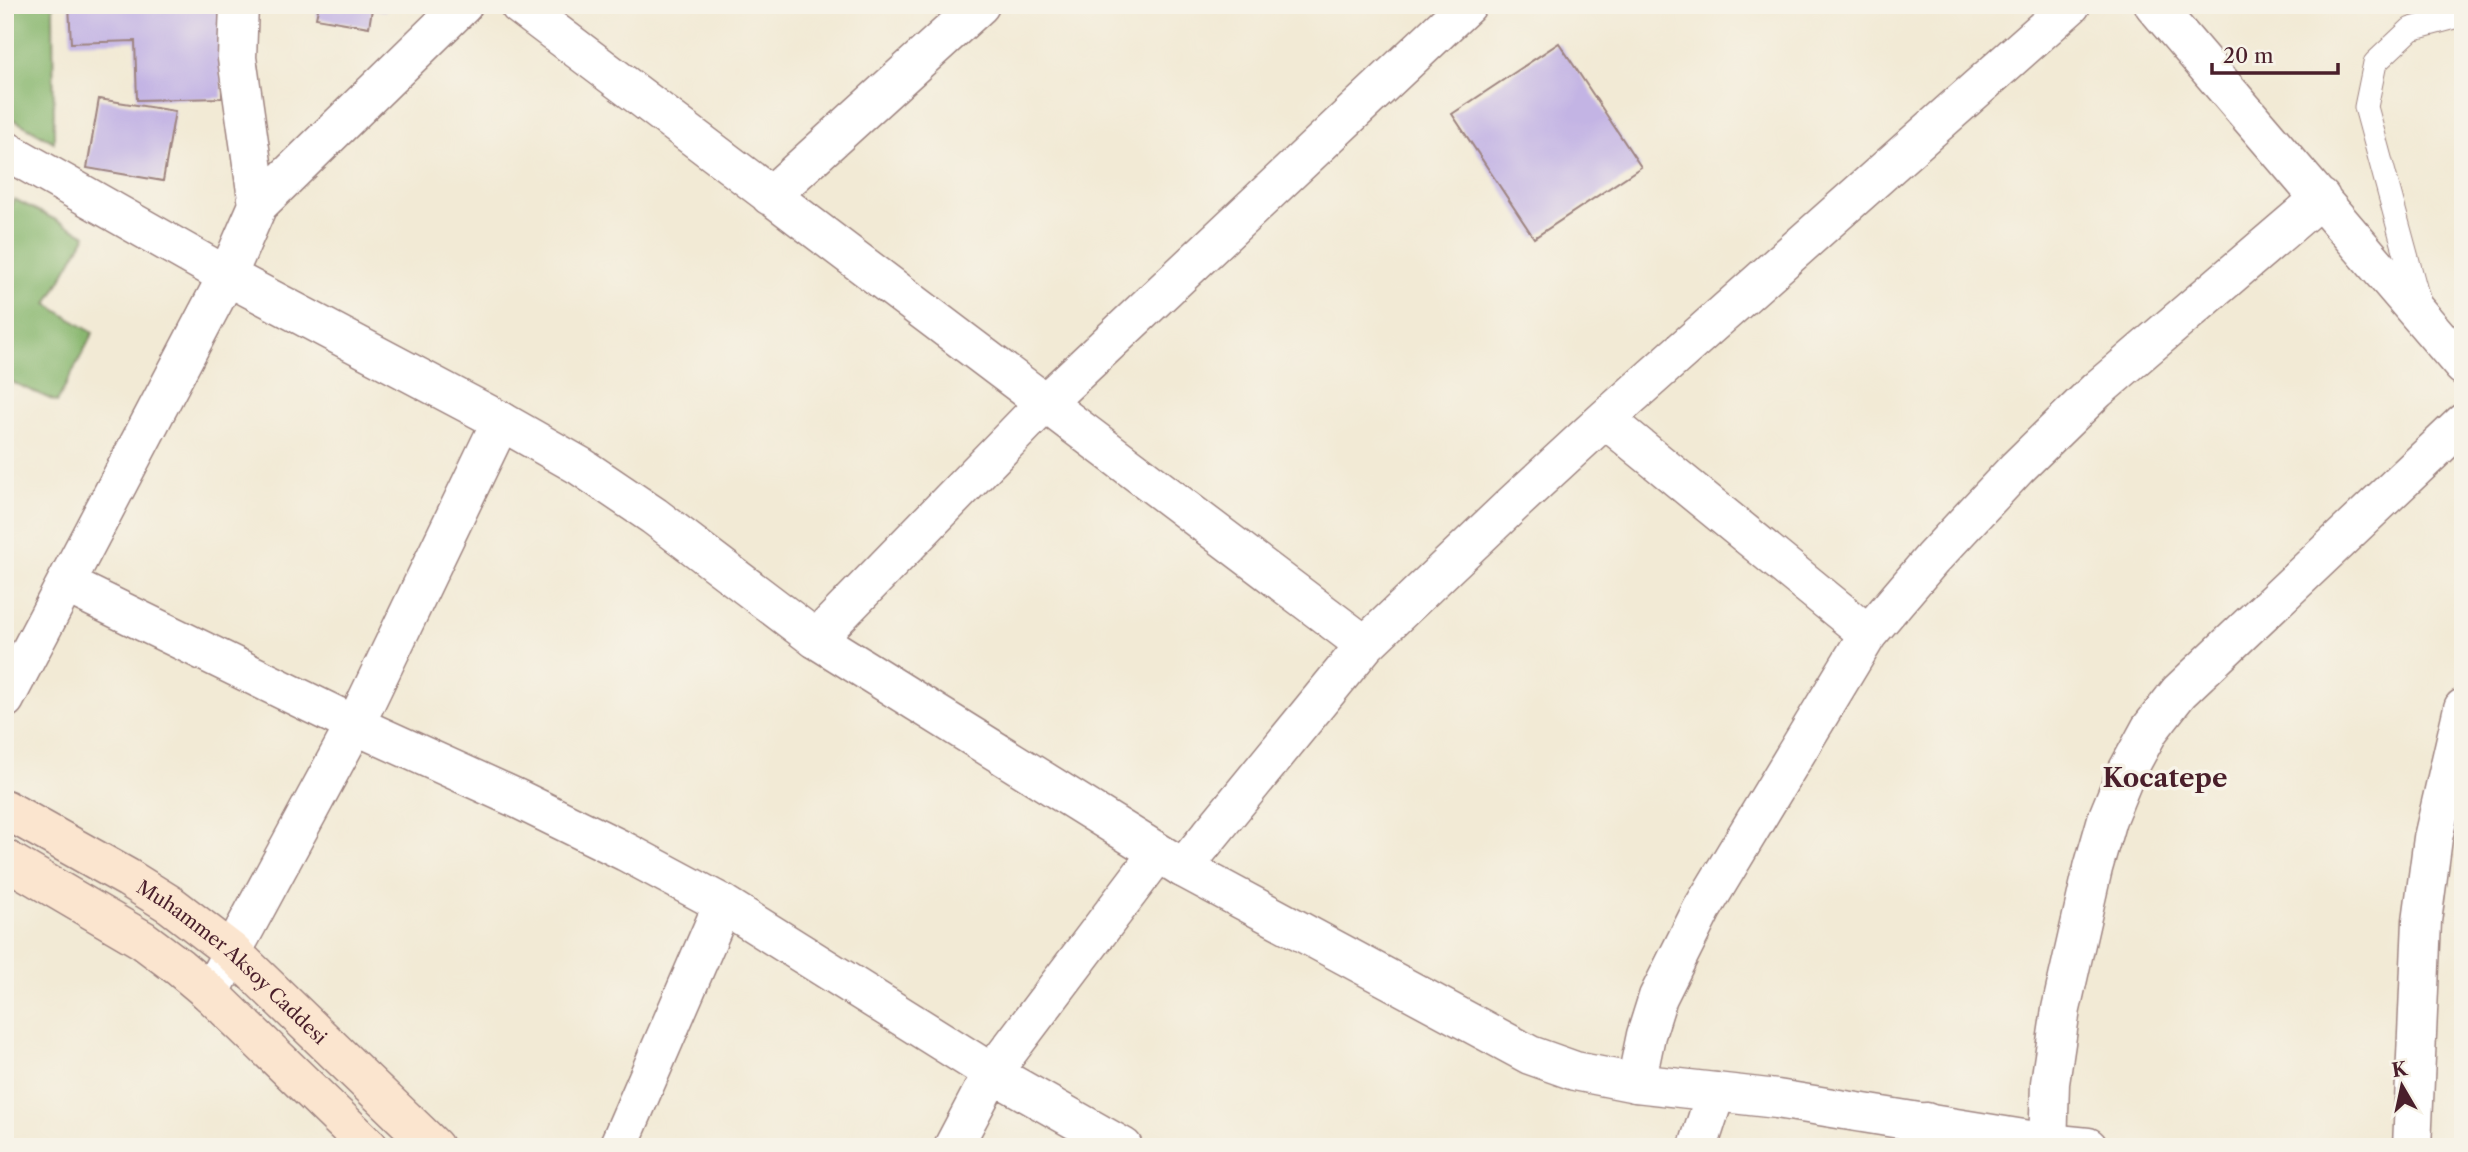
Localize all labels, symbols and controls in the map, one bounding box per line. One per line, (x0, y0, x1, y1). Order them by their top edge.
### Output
scale bar (2212, 32, 2338, 76)
text: 20 m (2223, 43, 2274, 68)
district label: Kocatepe (2103, 762, 2227, 794)
street label: Muhammer Aksoy Caddesi (133, 875, 332, 1049)
north arrow (2366, 1050, 2436, 1120)
text: K (2390, 1057, 2410, 1082)

